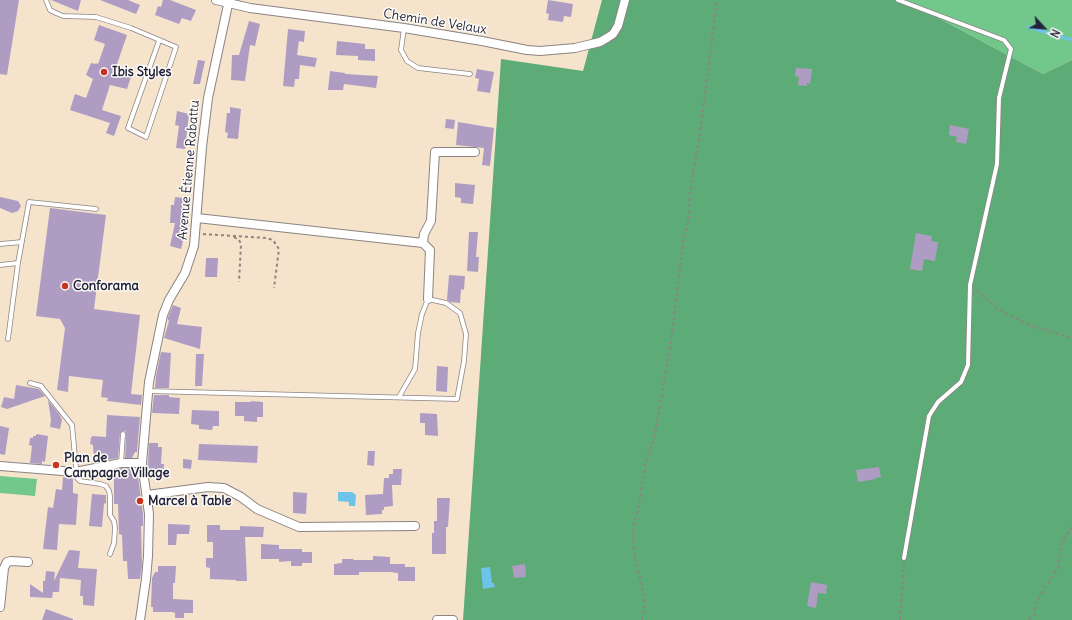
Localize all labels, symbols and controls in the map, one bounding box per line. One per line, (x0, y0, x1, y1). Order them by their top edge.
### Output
street label: Chemin de Velaux (382, 6, 488, 38)
north arrow (1024, 8, 1064, 48)
text: N (1047, 27, 1063, 40)
place label: Ibis Styles (112, 64, 171, 80)
marker: Ibis Styles (99, 67, 109, 77)
street label: Avenue Étienne Rabattu (175, 99, 203, 241)
place label: Conforama (73, 278, 139, 294)
marker: Conforama (60, 281, 70, 291)
place label: Plan de Campagne Village (64, 450, 169, 481)
marker: Plan de Campagne Village (51, 460, 61, 470)
place label: Marcel à Table (148, 493, 231, 509)
marker: Marcel à Table (135, 496, 145, 506)

